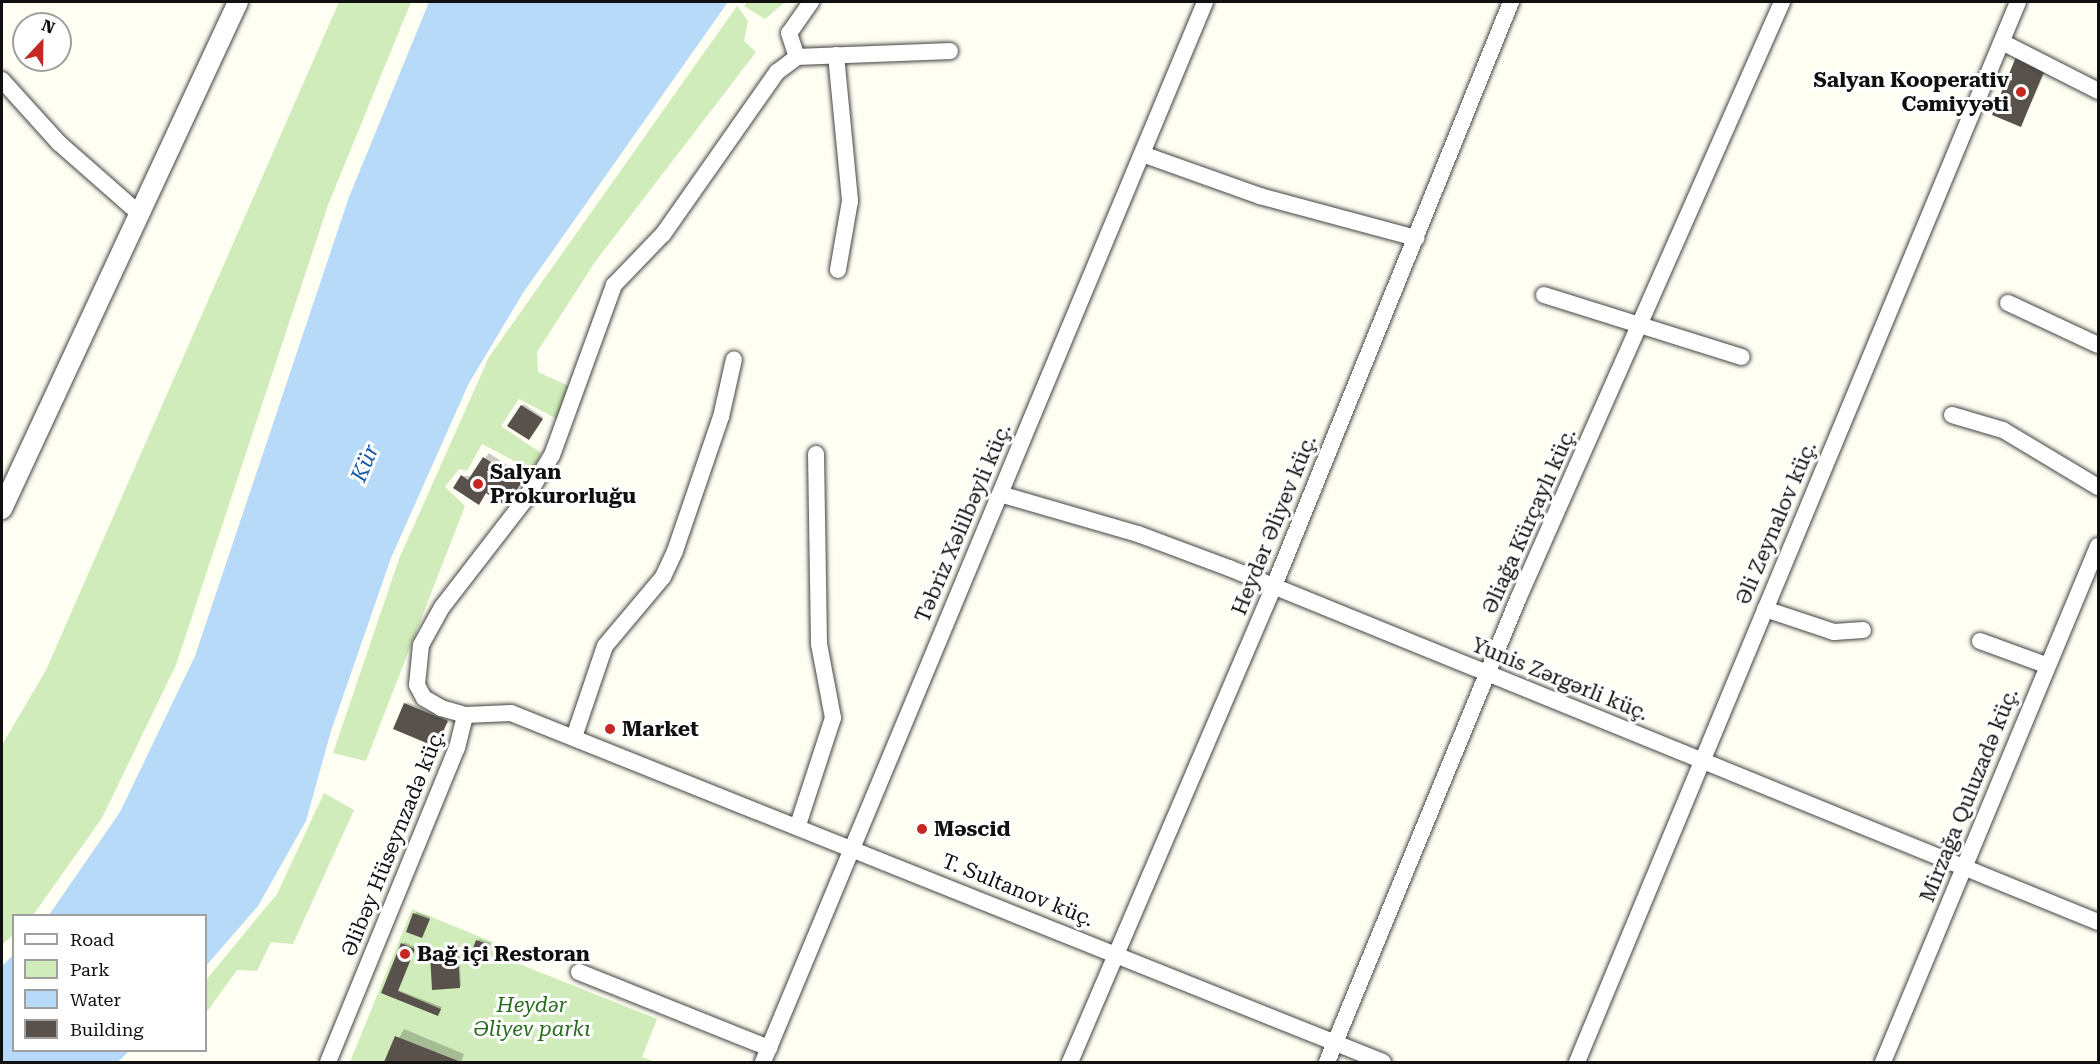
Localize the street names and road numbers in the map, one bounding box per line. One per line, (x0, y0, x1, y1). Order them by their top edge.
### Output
street label: Təbriz Xəlilbəyli küç. (910, 420, 1016, 626)
street label: Əliağa Kürçaylı küç. (1477, 424, 1581, 618)
street label: Heydər Əliyev küç. (1226, 431, 1322, 619)
street label: Əli Zeynalov küç. (1730, 437, 1822, 609)
street label: Yunis Zərgərli küç. (1468, 632, 1652, 726)
street label: Mirzağa Quluzadə küç. (1914, 684, 2024, 906)
street label: Əlibəy Hüseynzadə küç. (336, 726, 450, 960)
street label: T. Sultanov küç. (938, 848, 1098, 932)

